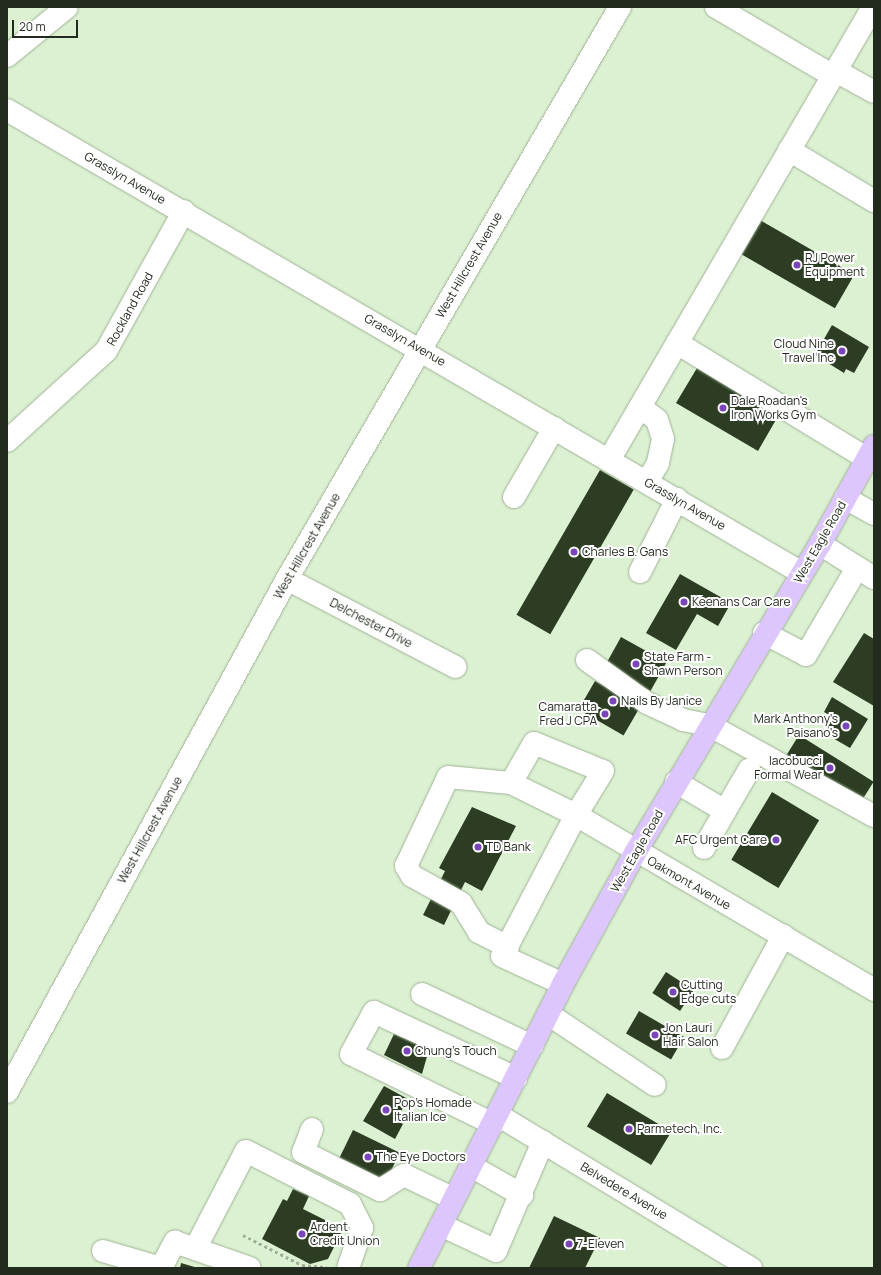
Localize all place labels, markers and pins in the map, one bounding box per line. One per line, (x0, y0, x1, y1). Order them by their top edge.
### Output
place label: RJ Power Equipment (805, 251, 865, 279)
marker: RJ Power Equipment (792, 260, 802, 270)
place label: Cloud Nine Travel Inc (774, 337, 834, 365)
marker: Cloud Nine Travel Inc (837, 346, 847, 356)
place label: Dale Roadan's Iron Works Gym (731, 394, 816, 422)
marker: Dale Roadan's Iron Works Gym (718, 403, 728, 413)
place label: Charles B. Gans (582, 545, 668, 559)
marker: Charles B. Gans (569, 547, 579, 557)
place label: Keenans Car Care (692, 595, 791, 609)
marker: Keenans Car Care (679, 597, 689, 607)
place label: State Farm - Shawn Person (644, 650, 723, 678)
marker: State Farm - Shawn Person (631, 659, 641, 669)
place label: Nails By Janice (621, 694, 702, 708)
marker: Nails By Janice (608, 696, 618, 706)
place label: Camaratta Fred J CPA (539, 700, 597, 728)
marker: Camaratta Fred J CPA (600, 709, 610, 719)
place label: Mark Anthony's Paisano's (754, 712, 838, 740)
marker: Mark Anthony's Paisano's (841, 721, 851, 731)
place label: Iacobucci Formal Wear (754, 754, 822, 782)
marker: Iacobucci Formal Wear (825, 763, 835, 773)
place label: AFC Urgent Care (675, 833, 767, 847)
marker: AFC Urgent Care (770, 834, 782, 846)
place label: TD Bank (486, 840, 531, 854)
marker: TD Bank (473, 842, 483, 852)
place label: Cutting Edge cuts (681, 978, 736, 1006)
marker: Cutting Edge cuts (668, 987, 678, 997)
place label: Jon Lauri Hair Salon (663, 1021, 718, 1049)
marker: Jon Lauri Hair Salon (650, 1030, 660, 1040)
place label: Chung's Touch (415, 1044, 497, 1058)
marker: Chung's Touch (402, 1046, 412, 1056)
place label: Pop's Homade Italian Ice (394, 1096, 472, 1124)
marker: Pop's Homade Italian Ice (381, 1105, 391, 1115)
place label: Parmetech, Inc. (637, 1122, 722, 1136)
marker: Parmetech, Inc. (624, 1124, 634, 1134)
place label: The Eye Doctors (376, 1150, 466, 1164)
marker: The Eye Doctors (363, 1152, 373, 1162)
place label: Ardent Credit Union (310, 1220, 380, 1248)
marker: Ardent Credit Union (297, 1229, 307, 1239)
place label: 7-Eleven (577, 1237, 624, 1251)
marker: 7-Eleven (564, 1239, 574, 1249)

